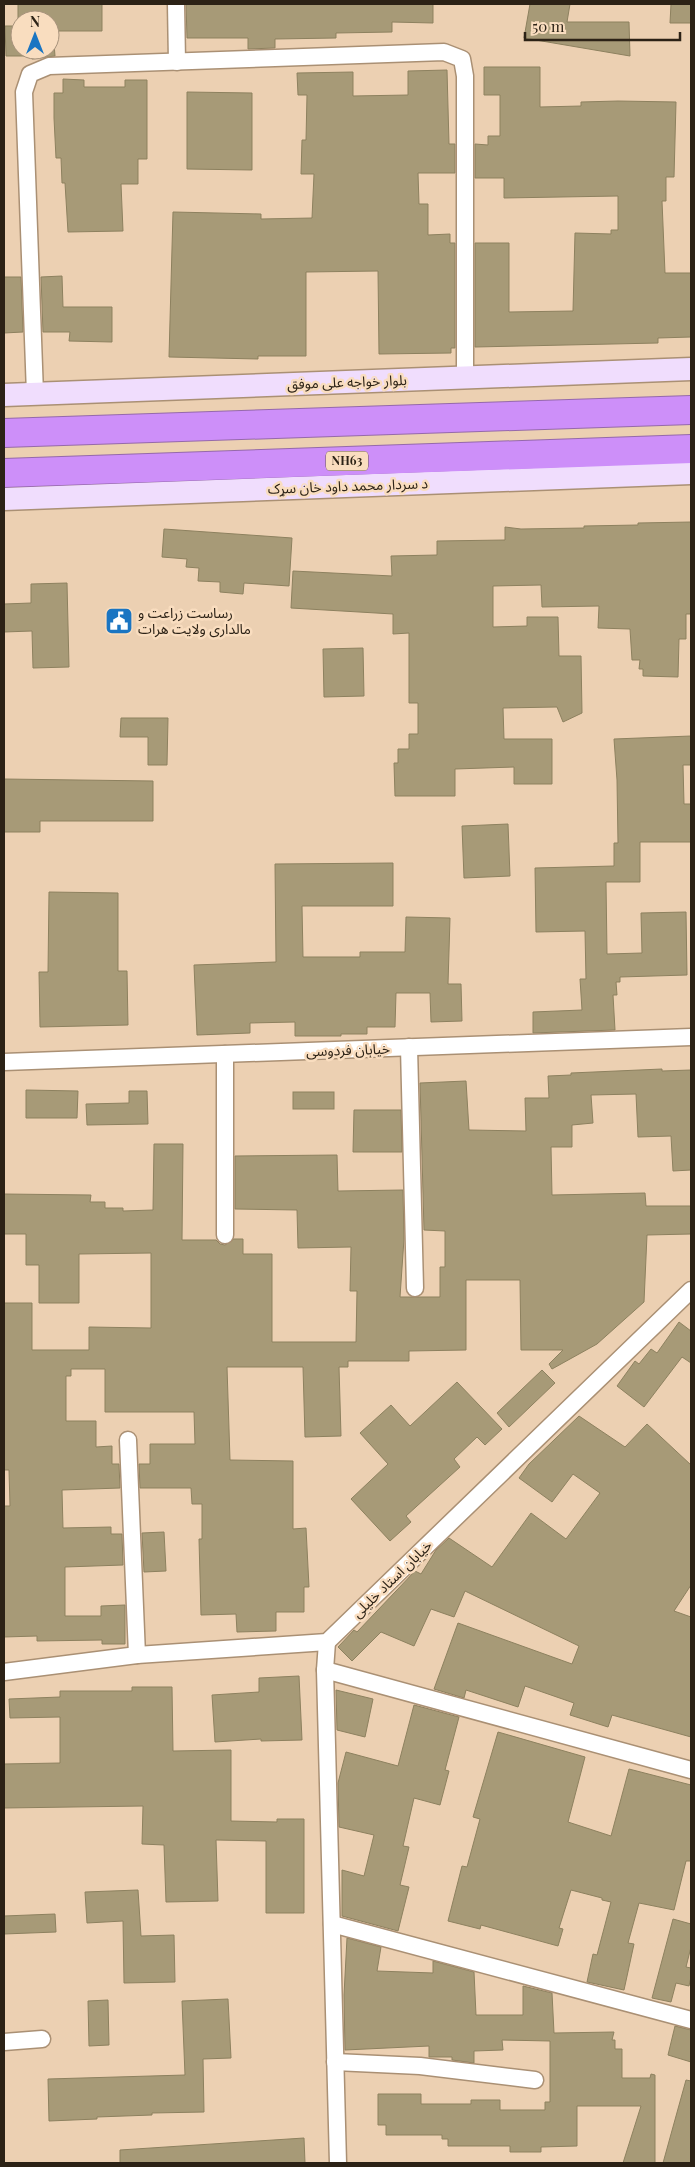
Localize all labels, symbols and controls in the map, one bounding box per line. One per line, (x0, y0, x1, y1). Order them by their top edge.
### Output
north arrow (10, 10, 60, 60)
scale bar (525, 10, 680, 42)
text: N (30, 12, 40, 31)
text: 50 m (532, 16, 565, 36)
street label: بلوار خواجه علی موفق (287, 370, 407, 394)
road number: NH63 (326, 452, 368, 471)
street label: د سردار محمد داود خان سړک (268, 473, 429, 498)
place label: رساست زراعت و مالداری ولایت هرات (138, 603, 251, 638)
public building icon: رساست زراعت و مالداری ولایت هرات (104, 606, 134, 636)
street label: خیابان فردوسی (306, 1039, 390, 1060)
street label: خیابان استاد خلیلی (348, 1536, 436, 1622)

